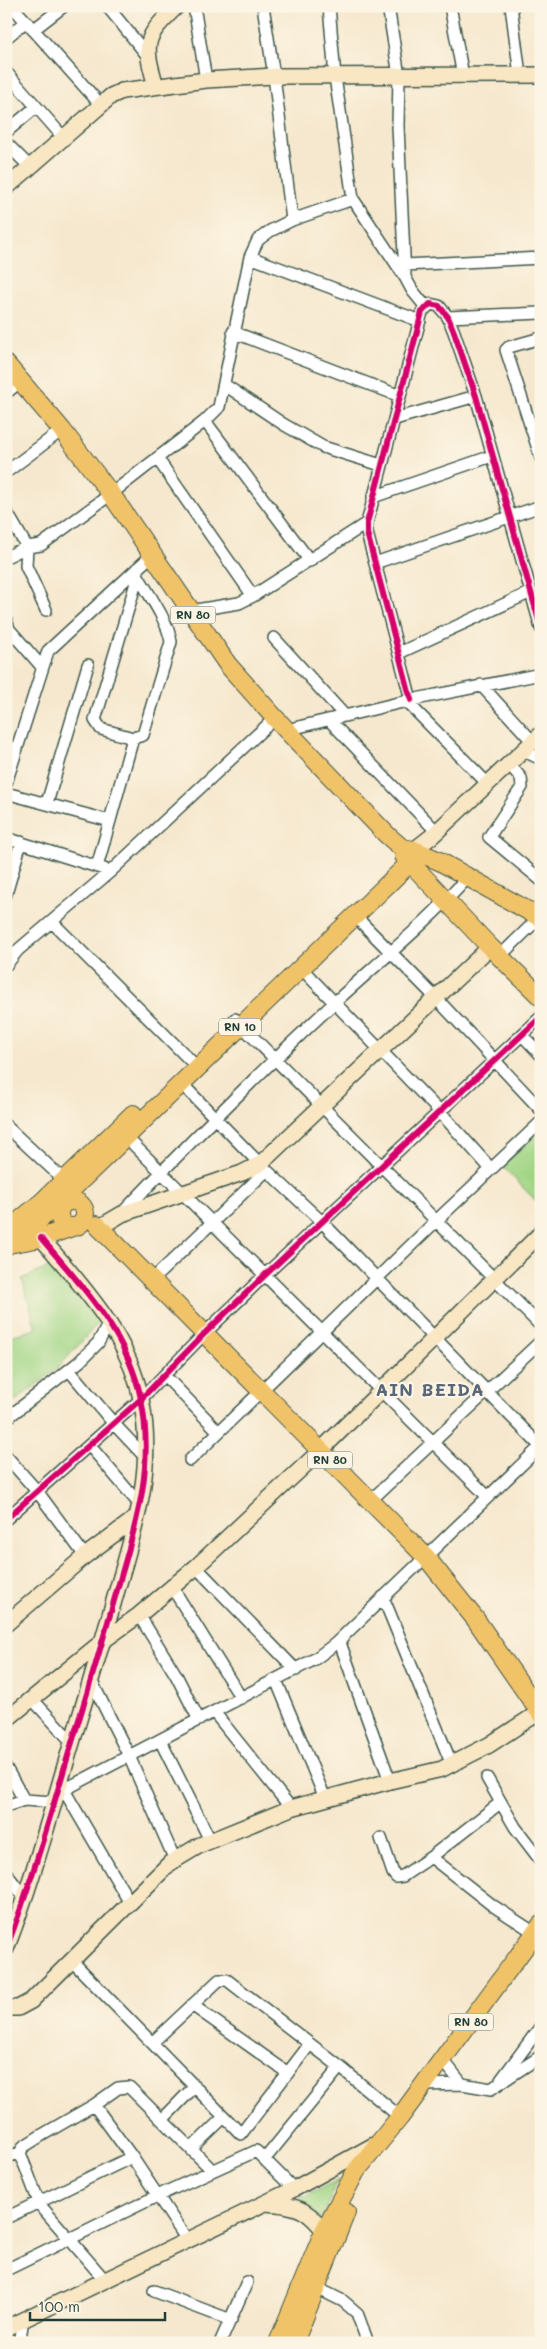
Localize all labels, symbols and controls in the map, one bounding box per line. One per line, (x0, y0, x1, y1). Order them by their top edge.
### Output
road number: RN 80 (170, 606, 216, 624)
road number: RN 10 (219, 1019, 261, 1036)
district label: AIN BEIDA (375, 1377, 485, 1401)
road number: RN 80 (308, 1452, 352, 1468)
road number: RN 80 (448, 2014, 494, 2030)
scale bar (30, 2289, 165, 2321)
text: 100 m (38, 2296, 80, 2316)

